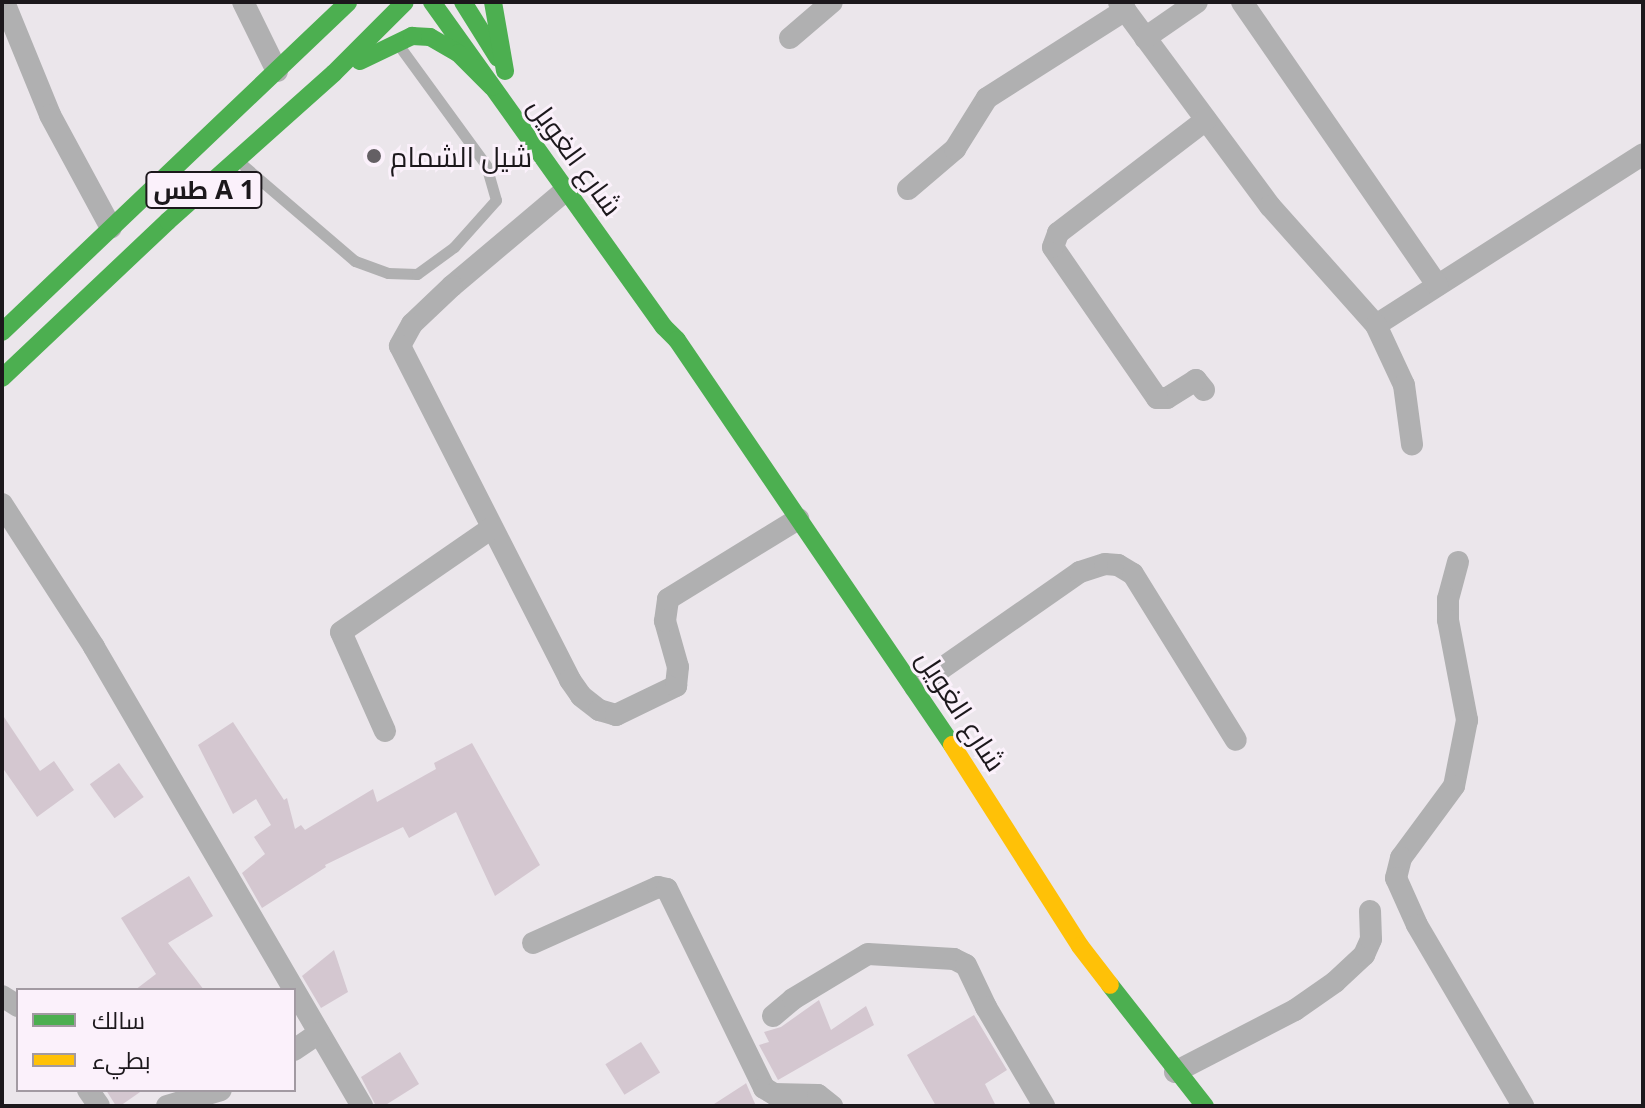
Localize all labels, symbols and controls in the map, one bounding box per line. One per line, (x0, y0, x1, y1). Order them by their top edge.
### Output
street label: شارع الغويل (522, 90, 630, 222)
place label: شيل الشمام (390, 139, 532, 173)
marker: شيل الشمام (365, 147, 383, 165)
road number: طس A 1 (144, 168, 264, 212)
street label: شارع الغويل (910, 643, 1014, 777)
legend (16, 988, 296, 1092)
text: سالك (92, 1003, 145, 1036)
text: بطيء (92, 1043, 151, 1076)

